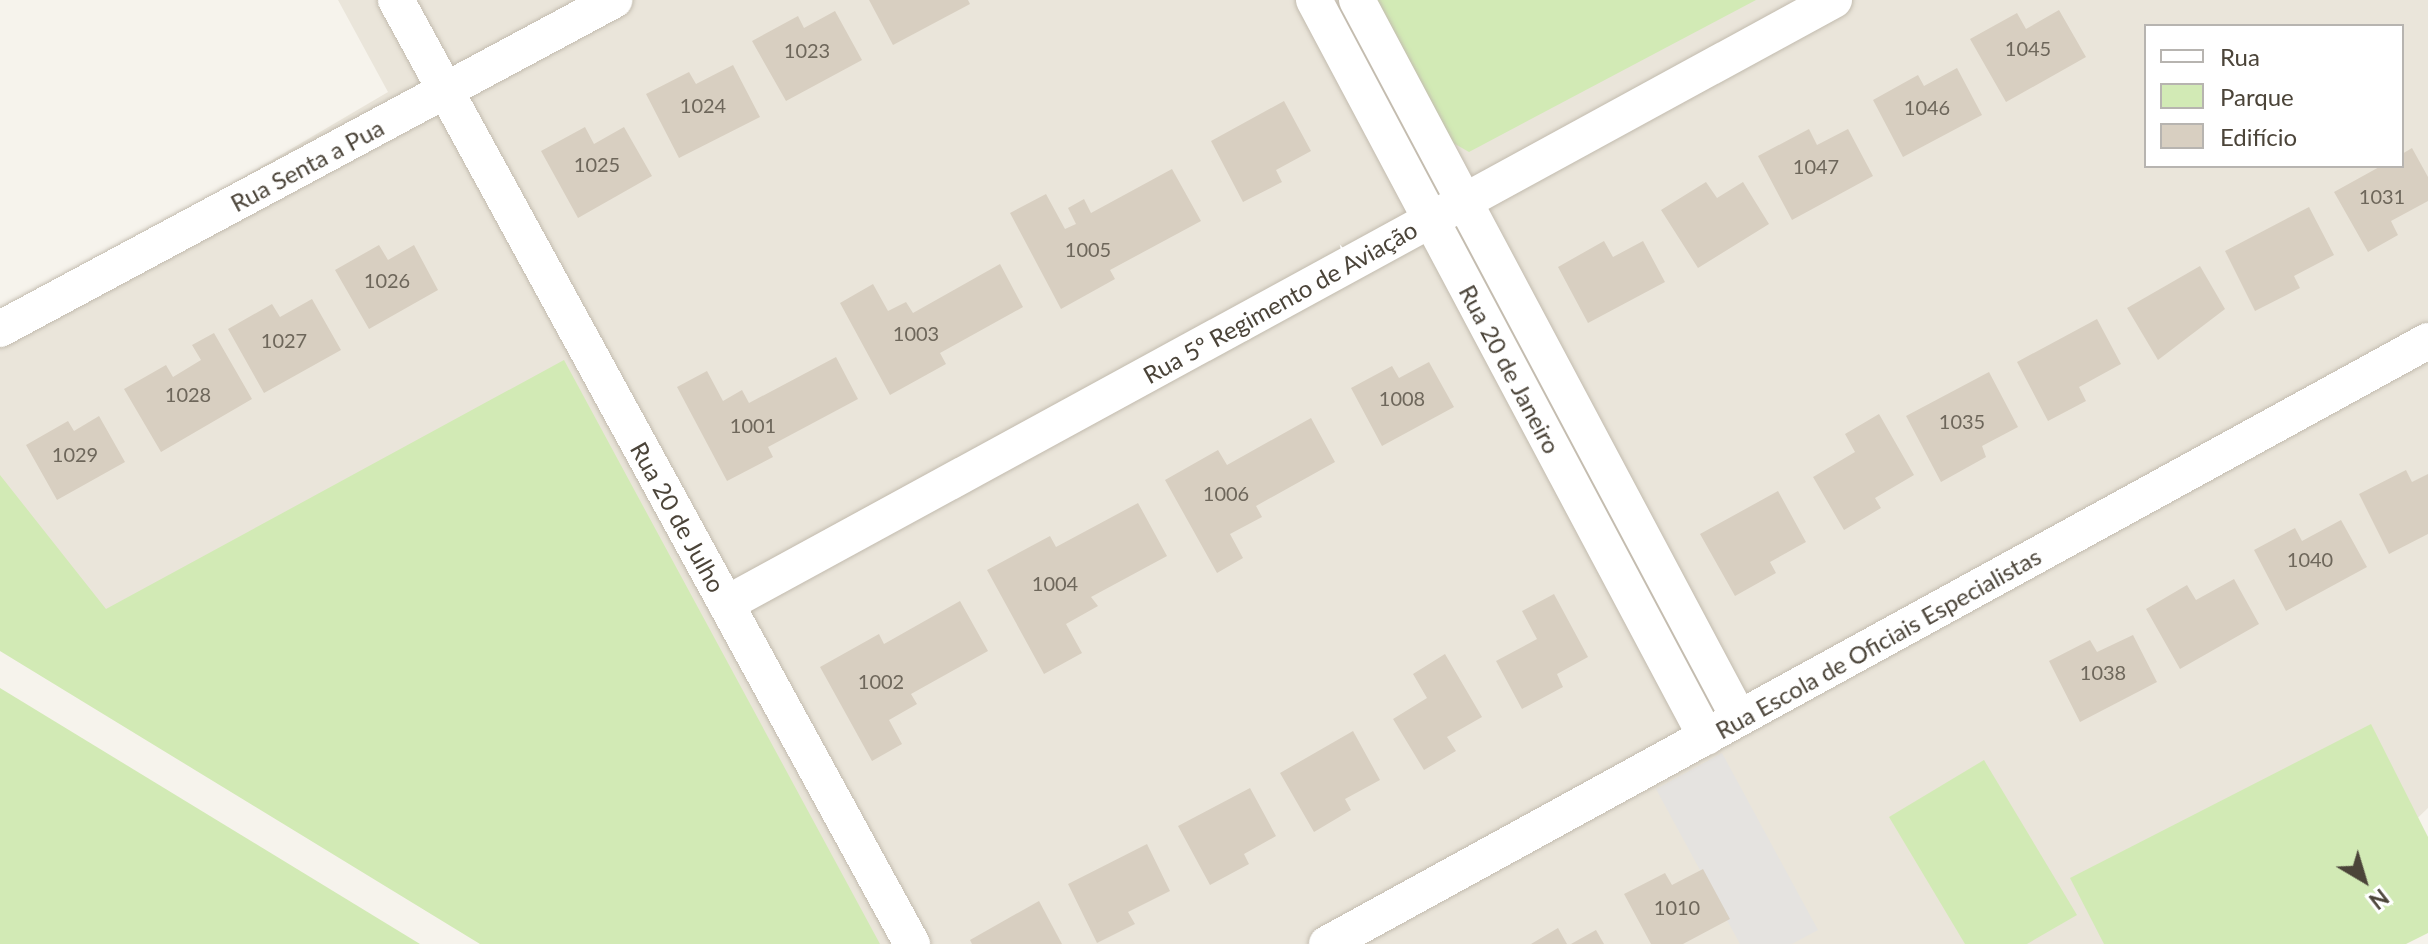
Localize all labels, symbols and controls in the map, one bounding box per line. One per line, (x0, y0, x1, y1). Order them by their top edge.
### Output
legend (2144, 24, 2404, 168)
house number: 1045 (2005, 36, 2051, 60)
house number: 1023 (784, 38, 830, 62)
text: Rua (2220, 42, 2260, 71)
text: Parque (2220, 82, 2294, 111)
house number: 1024 (680, 93, 726, 117)
house number: 1046 (1904, 95, 1950, 119)
street label: Rua Senta a Pua (226, 113, 388, 217)
text: Edifício (2220, 122, 2297, 151)
house number: 1025 (574, 152, 620, 176)
house number: 1047 (1793, 154, 1839, 178)
house number: 1031 (2359, 184, 2405, 208)
street label: Rua 5º Regimento de Aviação (1138, 214, 1422, 390)
house number: 1005 (1065, 237, 1111, 261)
house number: 1026 (364, 268, 410, 292)
street label: Rua 20 de Janeiro (1453, 279, 1567, 459)
house number: 1003 (893, 321, 939, 345)
house number: 1027 (261, 328, 307, 352)
house number: 1028 (165, 382, 211, 406)
house number: 1008 (1379, 386, 1425, 410)
house number: 1035 (1939, 409, 1985, 433)
house number: 1001 (730, 413, 776, 437)
street label: Rua 20 de Julho (625, 437, 731, 597)
house number: 1029 (52, 442, 98, 466)
house number: 1006 (1203, 481, 1249, 505)
street label: Rua Escola de Oficiais Especialistas (1710, 541, 2046, 745)
house number: 1040 (2287, 547, 2333, 571)
house number: 1004 (1032, 571, 1078, 595)
house number: 1038 (2080, 660, 2126, 684)
house number: 1002 (858, 669, 904, 693)
north arrow (2324, 840, 2404, 920)
text: N (2364, 883, 2394, 915)
house number: 1010 (1654, 895, 1700, 919)

